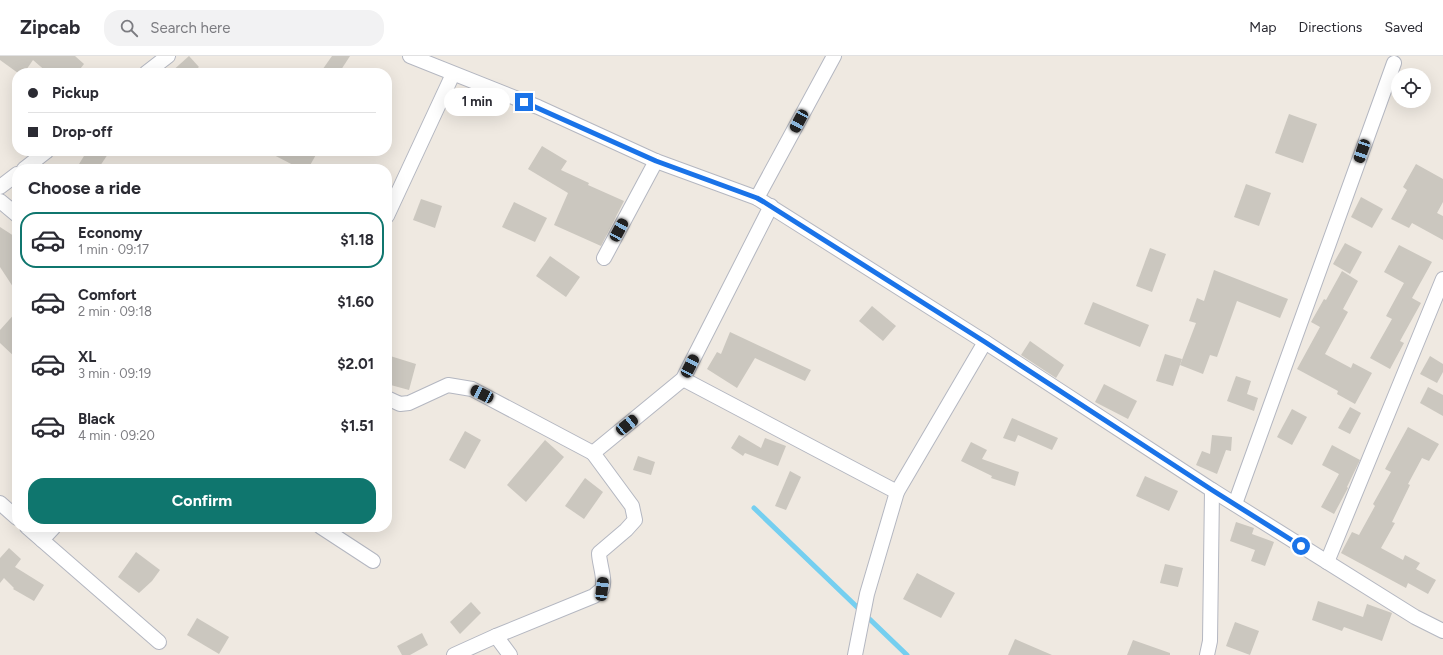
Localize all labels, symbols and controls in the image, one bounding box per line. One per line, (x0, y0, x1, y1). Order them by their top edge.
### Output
search box (104, 10, 384, 46)
text: Zipcab (20, 16, 80, 39)
icon: search (118, 17, 140, 39)
text: Search here (150, 19, 230, 37)
text: Map (1249, 19, 1277, 36)
text: Directions (1299, 19, 1362, 36)
text: Saved (1384, 19, 1423, 36)
map controls (1391, 68, 1431, 108)
button: locate (1391, 68, 1431, 108)
text: Pickup (52, 84, 99, 102)
callout: 1 min (444, 88, 510, 116)
route end (515, 93, 533, 111)
text: 1 min (462, 94, 492, 109)
car (788, 108, 810, 134)
text: Drop-off (52, 123, 113, 141)
car (1352, 138, 1372, 164)
text: Choose a ride (28, 177, 141, 199)
car (608, 217, 630, 243)
icon: car (30, 222, 66, 258)
text: Economy (78, 224, 143, 242)
text: $1.18 (340, 231, 374, 249)
text: 1 min · 09:17 (78, 242, 149, 257)
icon: car (30, 284, 66, 320)
text: Comfort (78, 286, 137, 304)
text: $1.60 (337, 293, 374, 311)
text: 2 min · 09:18 (78, 304, 152, 319)
icon: car (30, 346, 66, 382)
text: XL (78, 348, 96, 366)
car (679, 353, 701, 379)
text: $2.01 (337, 355, 374, 373)
text: 3 min · 09:19 (78, 366, 151, 381)
car (469, 383, 495, 405)
icon: car (30, 408, 66, 444)
text: Black (78, 410, 115, 428)
car (614, 413, 640, 437)
text: $1.51 (341, 417, 374, 435)
text: 4 min · 09:20 (78, 428, 155, 443)
button: Confirm (28, 478, 376, 524)
route start (1292, 537, 1310, 555)
car (595, 576, 609, 602)

